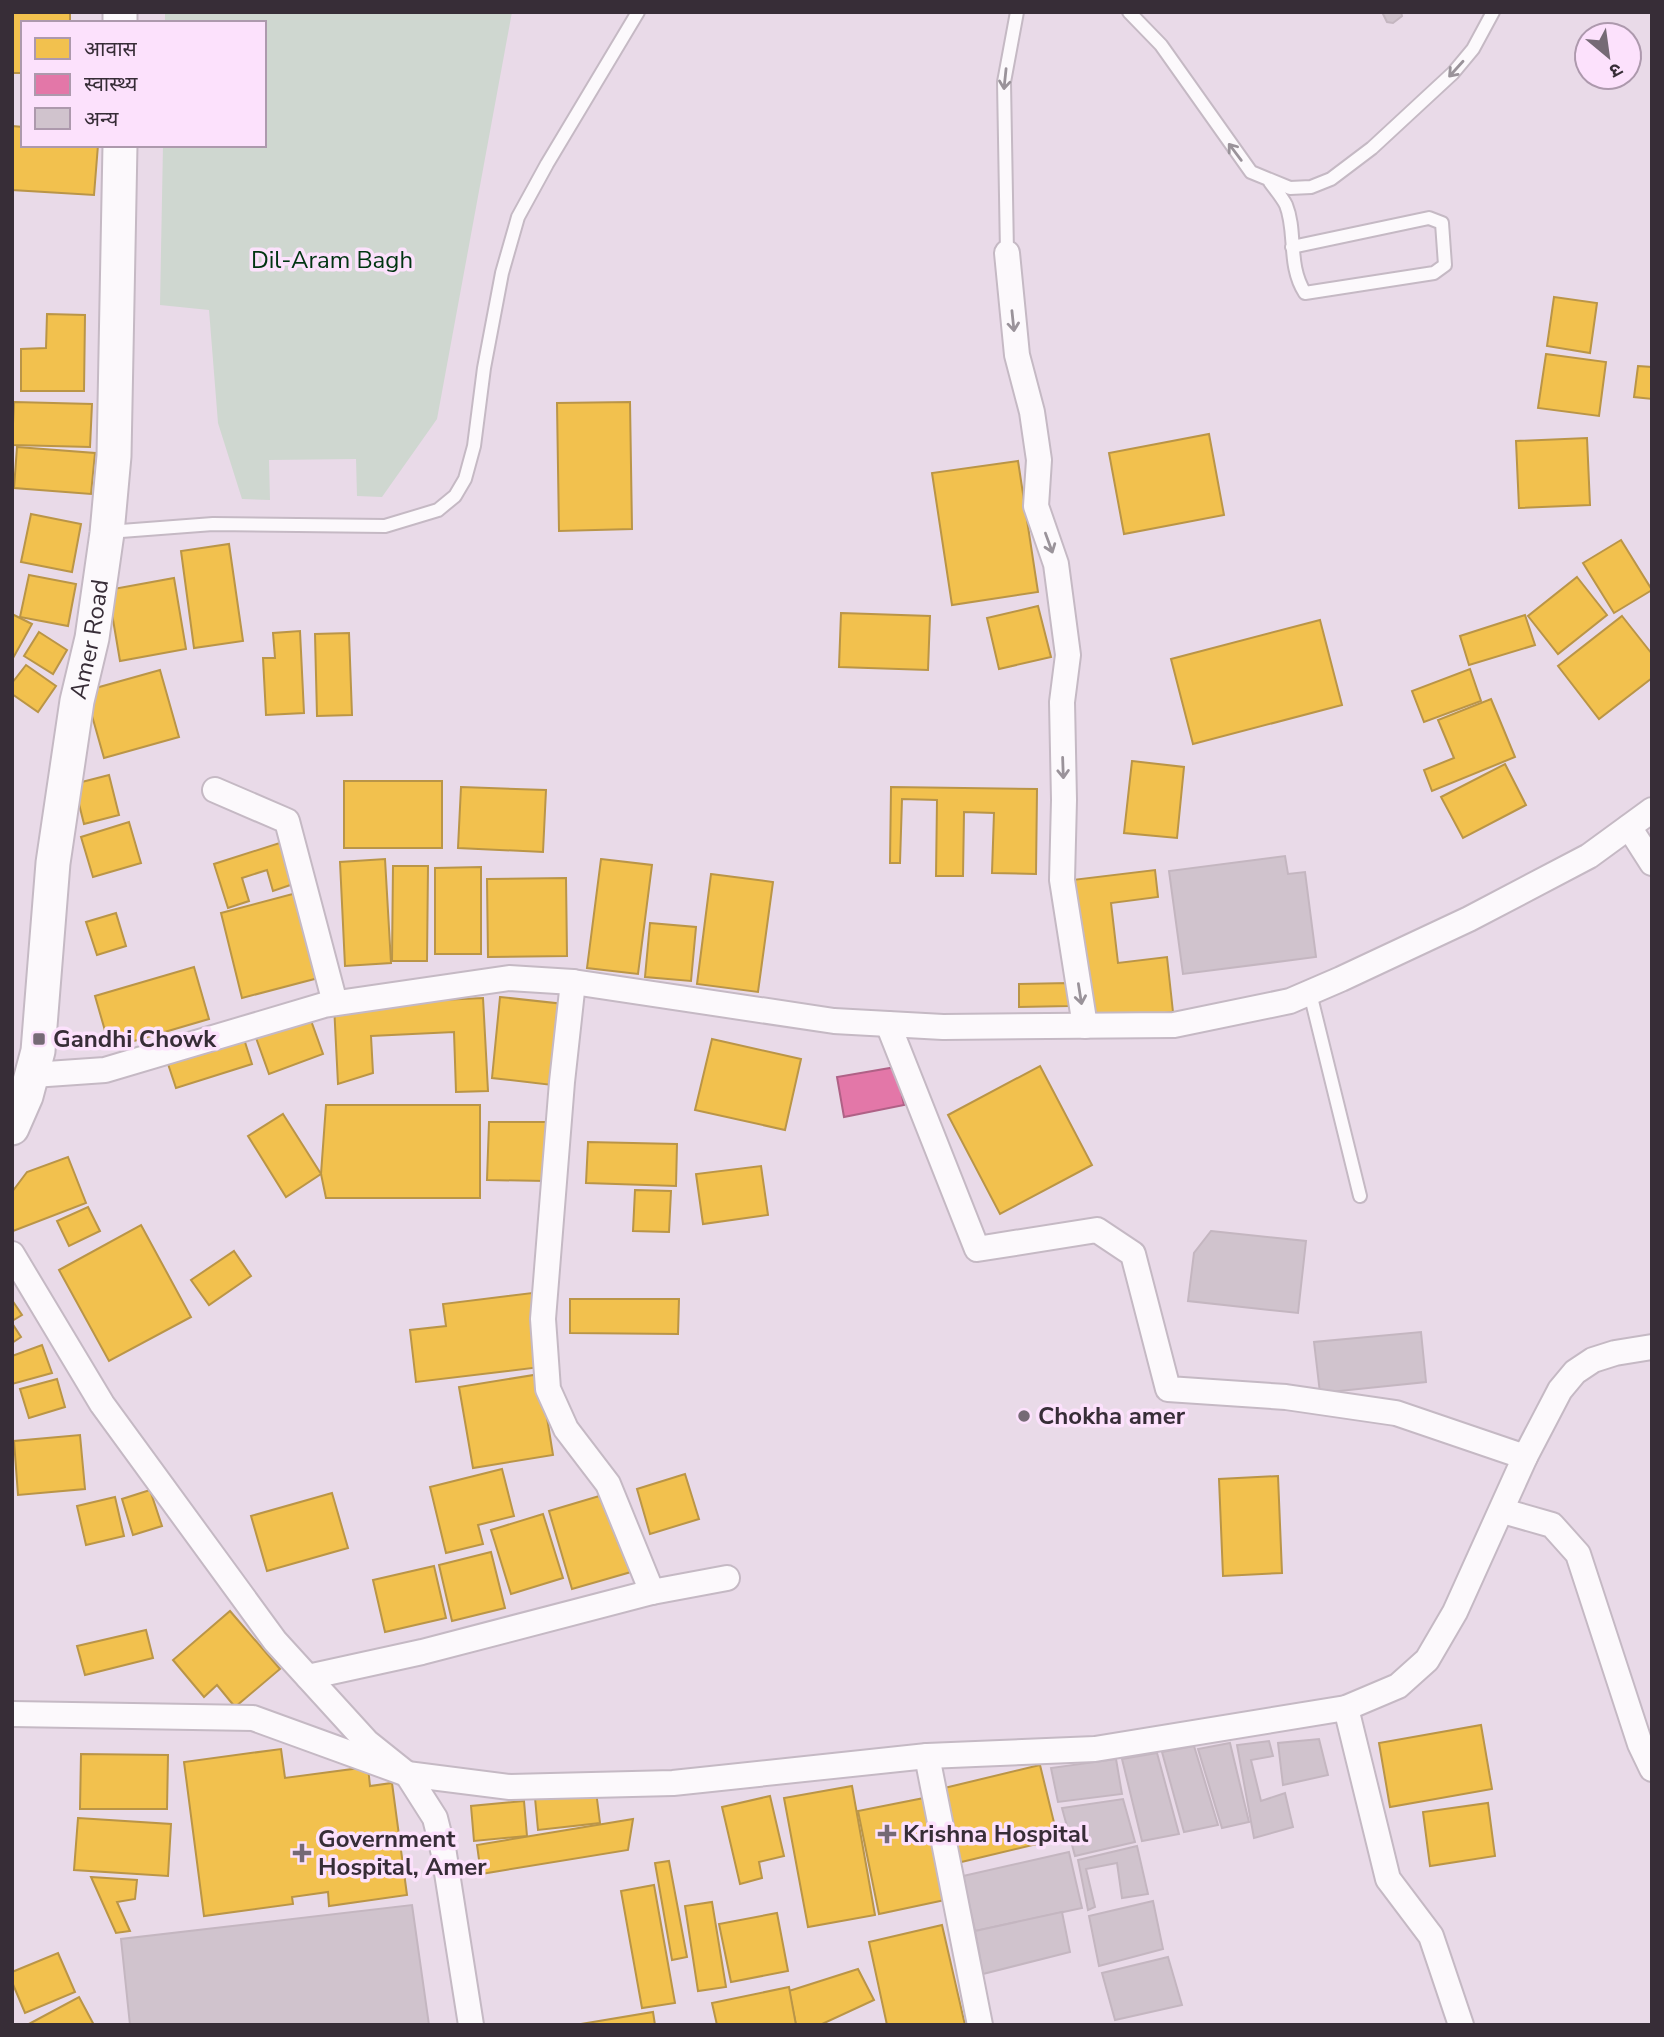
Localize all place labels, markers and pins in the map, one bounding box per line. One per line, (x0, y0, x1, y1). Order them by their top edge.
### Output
place label: Gandhi Chowk (53, 1023, 217, 1055)
marker: Gandhi Chowk (31, 1031, 47, 1047)
place label: Chokha amer (1038, 1400, 1186, 1432)
marker: Chokha amer (1016, 1408, 1032, 1424)
place label: Krishna Hospital (903, 1818, 1089, 1850)
place label: Government Hospital, Amer (318, 1823, 487, 1883)
marker: Krishna Hospital (877, 1824, 897, 1844)
marker: Government Hospital, Amer (292, 1843, 312, 1863)

